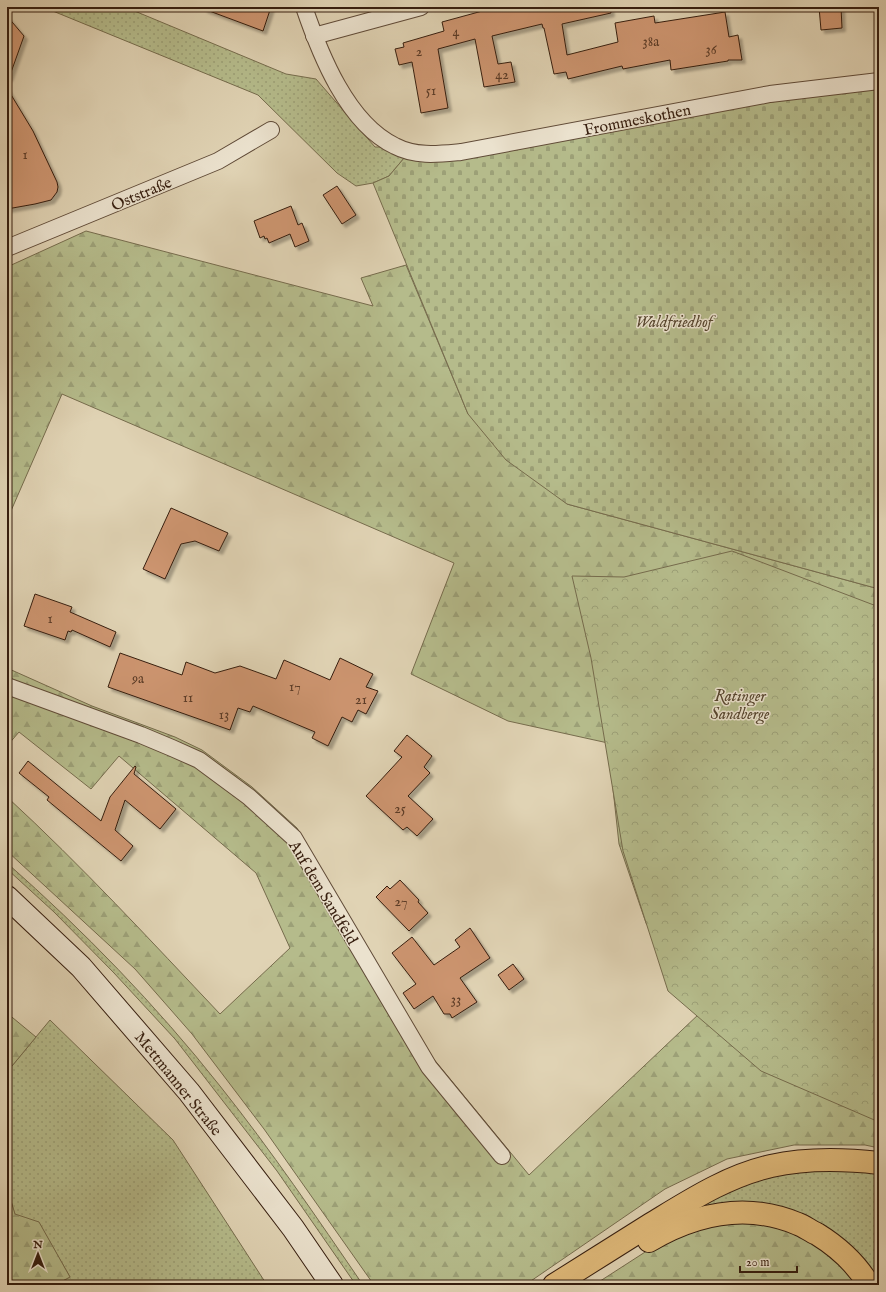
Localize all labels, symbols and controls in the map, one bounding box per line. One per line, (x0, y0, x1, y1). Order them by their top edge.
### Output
house number: 4 (453, 23, 460, 41)
house number: 38a (643, 33, 660, 51)
house number: 36 (705, 41, 718, 59)
house number: 2 (416, 43, 423, 61)
house number: 42 (495, 66, 509, 84)
house number: 51 (426, 82, 436, 100)
street label: Frommeskothen (582, 101, 693, 141)
house number: 1 (22, 146, 28, 164)
street label: Oststraße (108, 173, 175, 217)
park label: Waldfriedhof (635, 313, 717, 333)
house number: 1 (47, 610, 53, 628)
house number: 9a (131, 670, 145, 688)
house number: 17 (289, 678, 301, 696)
park label: Ratinger Sandberge (711, 687, 770, 725)
house number: 11 (183, 689, 193, 707)
house number: 21 (355, 691, 367, 709)
house number: 13 (219, 706, 229, 724)
house number: 25 (394, 800, 406, 818)
street label: Auf dem Sandfeld (283, 836, 362, 949)
house number: 27 (395, 893, 407, 911)
house number: 33 (451, 991, 461, 1009)
street label: Mettmanner Straße (129, 1028, 226, 1140)
north arrow (18, 1234, 58, 1274)
text: N (32, 1238, 43, 1252)
scale bar (740, 1248, 797, 1274)
text: 20 m (746, 1255, 769, 1270)

